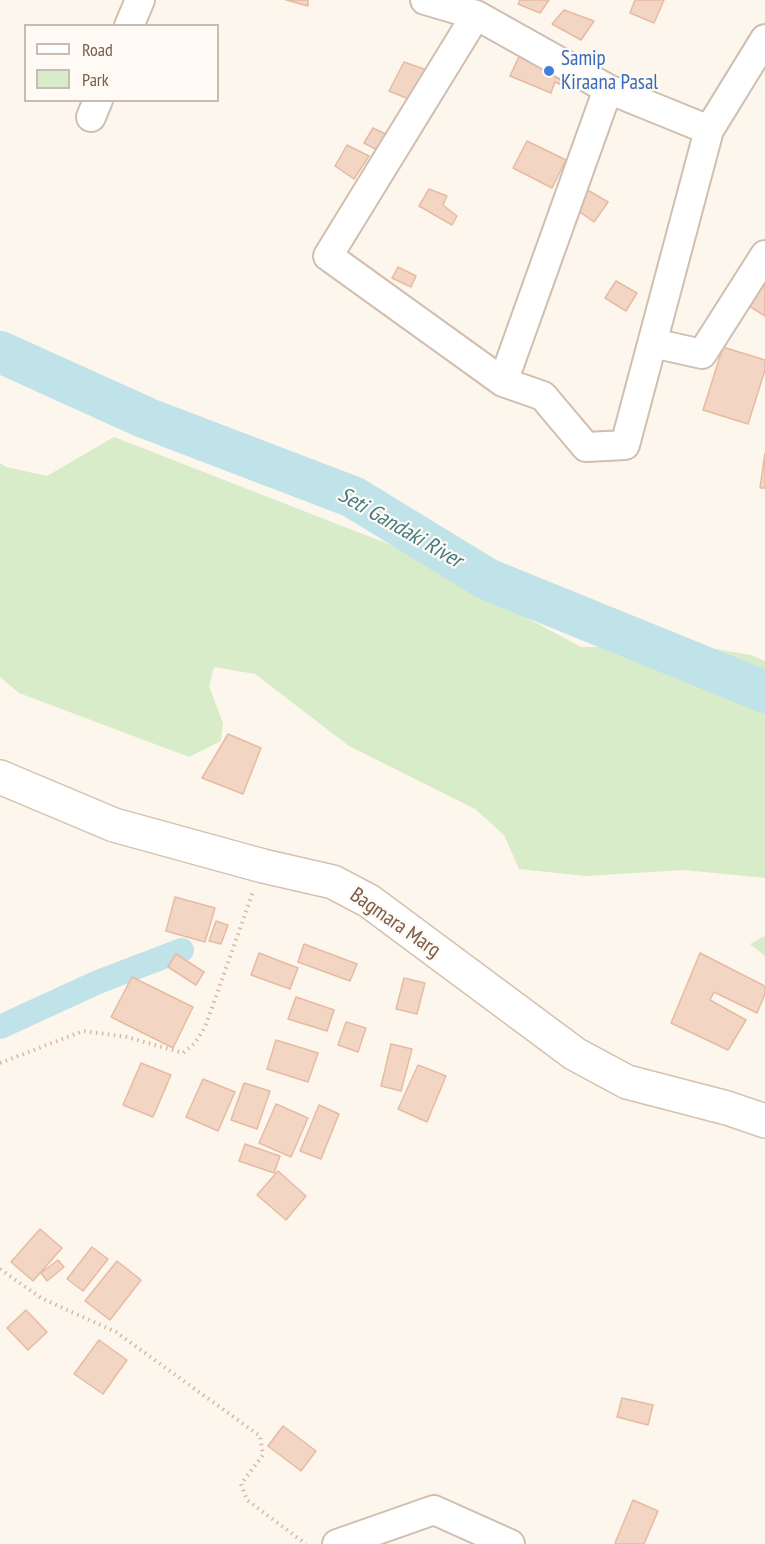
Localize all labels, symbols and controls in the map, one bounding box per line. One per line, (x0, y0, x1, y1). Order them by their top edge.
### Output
legend (24, 24, 219, 102)
text: Road (82, 38, 113, 61)
place label: Samip Kiraana Pasal (561, 46, 658, 96)
marker: Samip Kiraana Pasal (542, 64, 556, 78)
text: Park (82, 68, 109, 91)
water label: Seti Gandaki River (333, 482, 467, 574)
street label: Bagmara Marg (345, 883, 445, 963)

